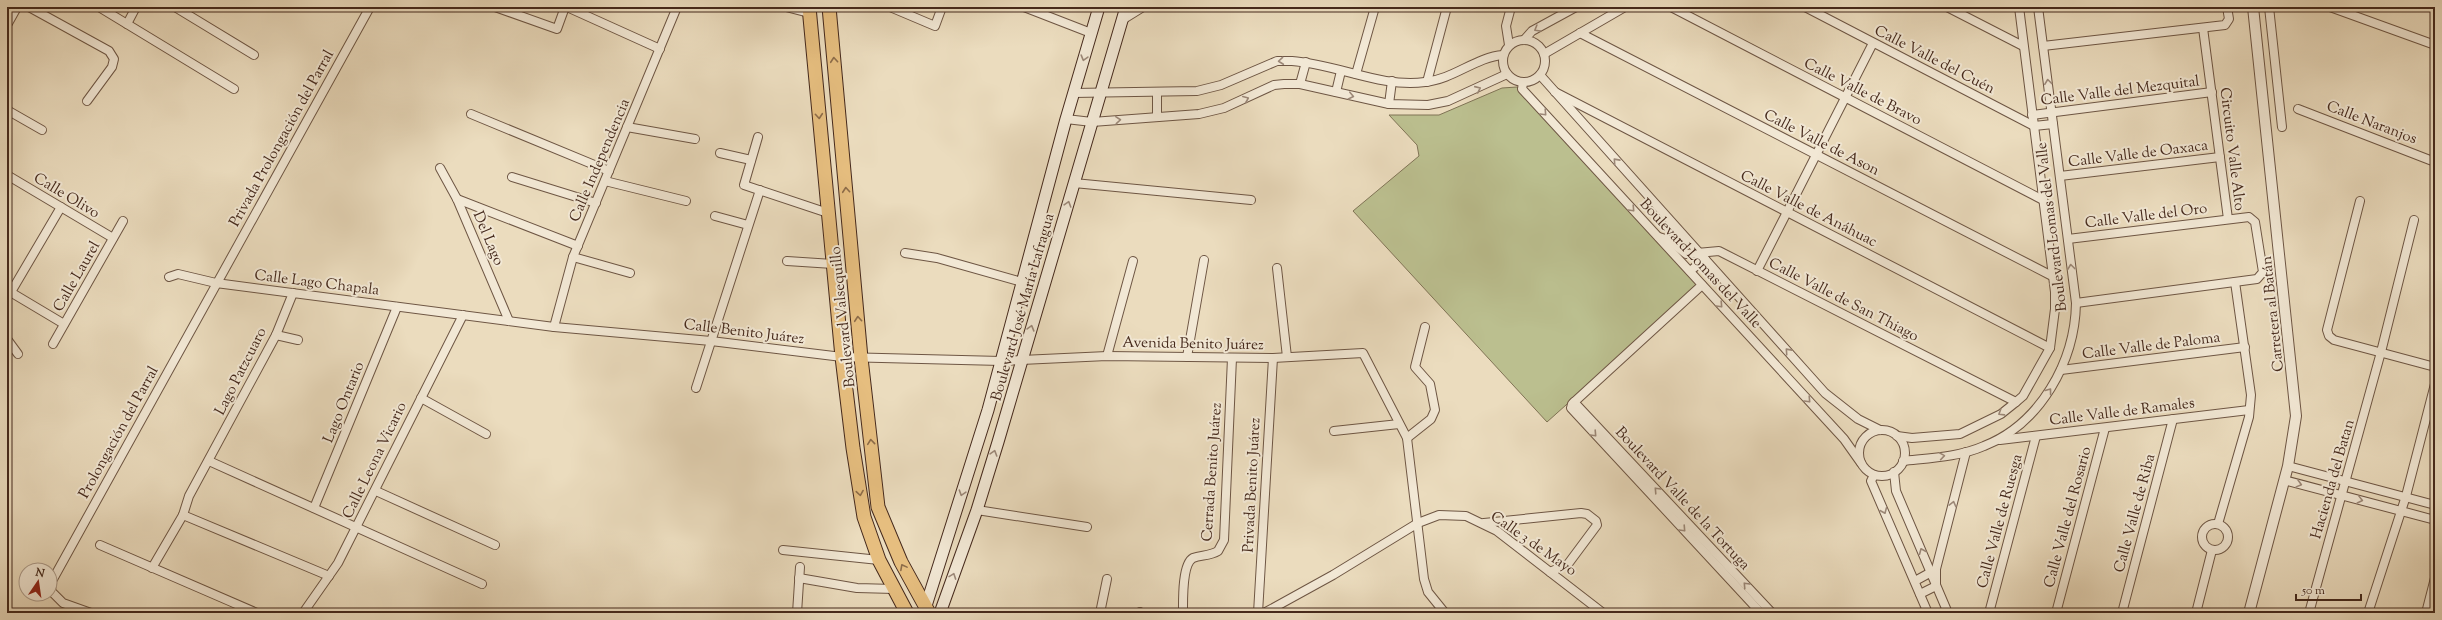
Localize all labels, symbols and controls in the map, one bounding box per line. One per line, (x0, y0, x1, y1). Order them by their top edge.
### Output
street label: Calle Valle del Cuén (1870, 21, 1998, 100)
one-way arrow (1534, 24, 1541, 31)
street label: Privada Prolongación del Parral (225, 46, 340, 231)
street label: Calle Valle de Bravo (1800, 54, 1925, 131)
one-way arrow (1080, 55, 1088, 61)
one-way arrow (830, 57, 839, 63)
one-way arrow (1278, 57, 1284, 66)
street label: Calle Valle del Mezquital (2040, 71, 2201, 112)
one-way arrow (2044, 79, 2053, 85)
one-way arrow (1473, 86, 1481, 94)
street label: Circuito Valle Alto (2214, 86, 2249, 212)
one-way arrow (1348, 91, 1355, 99)
street label: Calle Independencia (565, 96, 636, 225)
one-way arrow (1242, 96, 1249, 104)
street label: Calle Naranjos (2323, 97, 2420, 150)
street label: Calle Valle de Ason (1760, 105, 1883, 182)
one-way arrow (1540, 108, 1547, 116)
one-way arrow (814, 113, 823, 119)
one-way arrow (1115, 115, 1121, 124)
street label: Calle Valle de Oaxaca (2067, 135, 2209, 173)
street label: Boulevard Lomas del Valle (2032, 141, 2073, 313)
one-way arrow (1614, 158, 1621, 166)
street label: Calle Valle de Anáhuac (1736, 166, 1881, 253)
street label: Calle Olivo (29, 168, 103, 224)
one-way arrow (841, 187, 850, 193)
street label: Boulevard Lomas del Valle (1634, 194, 1766, 334)
street label: Calle Valle del Oro (2084, 199, 2209, 234)
one-way arrow (1063, 200, 1072, 207)
one-way arrow (1628, 204, 1635, 212)
street label: Del Lago (467, 208, 508, 269)
street label: Boulevard José María Lafragua (987, 211, 1060, 404)
street label: Calle Laurel (49, 238, 106, 316)
street label: Boulevard Valsequillo (826, 245, 861, 388)
street label: Calle Valle de San Thiago (1765, 253, 1922, 347)
street label: Carretera al Batán (2257, 255, 2290, 373)
one-way arrow (2067, 264, 2076, 270)
street label: Calle Lago Chapala (253, 265, 381, 302)
one-way arrow (1716, 300, 1723, 307)
street label: Calle Benito Juárez (682, 315, 806, 350)
one-way arrow (853, 316, 862, 322)
street label: Lago Patzcuaro (210, 324, 273, 419)
one-way arrow (1026, 325, 1035, 332)
street label: Calle Valle de Paloma (2081, 328, 2222, 365)
street label: Avenida Benito Juárez (1122, 333, 1264, 356)
one-way arrow (1785, 348, 1793, 356)
street label: Lago Ontario (319, 359, 370, 446)
street label: Prolongación del Parral (74, 363, 164, 503)
one-way arrow (2044, 388, 2051, 395)
street label: Calle Valle de Ramales (2048, 393, 2196, 432)
one-way arrow (1804, 395, 1811, 403)
street label: Calle Leona Vicario (338, 399, 413, 522)
street label: Cerrada Benito Juárez (1197, 402, 1228, 542)
one-way arrow (1998, 409, 2005, 416)
street label: Privada Benito Juárez (1238, 417, 1267, 553)
street label: Hacienda del Batan (2306, 417, 2361, 542)
street label: Boulevard Valle de la Tortuga (1610, 423, 1754, 575)
one-way arrow (1589, 429, 1596, 437)
one-way arrow (866, 439, 875, 445)
street label: Calle Valle del Rosario (2039, 444, 2097, 590)
one-way arrow (989, 450, 998, 457)
one-way arrow (1939, 452, 1945, 461)
street label: Calle Valle de Ruesga (1972, 452, 2029, 591)
street label: Calle Valle de Riba (2109, 452, 2161, 575)
one-way arrow (2295, 479, 2302, 488)
one-way arrow (1654, 487, 1661, 495)
one-way arrow (856, 490, 864, 496)
one-way arrow (958, 490, 967, 497)
one-way arrow (2356, 495, 2363, 504)
one-way arrow (1948, 501, 1956, 507)
one-way arrow (1879, 506, 1887, 514)
street label: Calle 3 de Mayo (1486, 507, 1580, 582)
one-way arrow (1678, 524, 1685, 532)
one-way arrow (1918, 548, 1926, 555)
north arrow (18, 562, 58, 602)
one-way arrow (900, 563, 908, 571)
text: N (33, 564, 46, 582)
one-way arrow (948, 573, 957, 580)
scale bar (2296, 576, 2361, 602)
one-way arrow (1743, 582, 1750, 589)
text: 50 m (2301, 582, 2325, 600)

